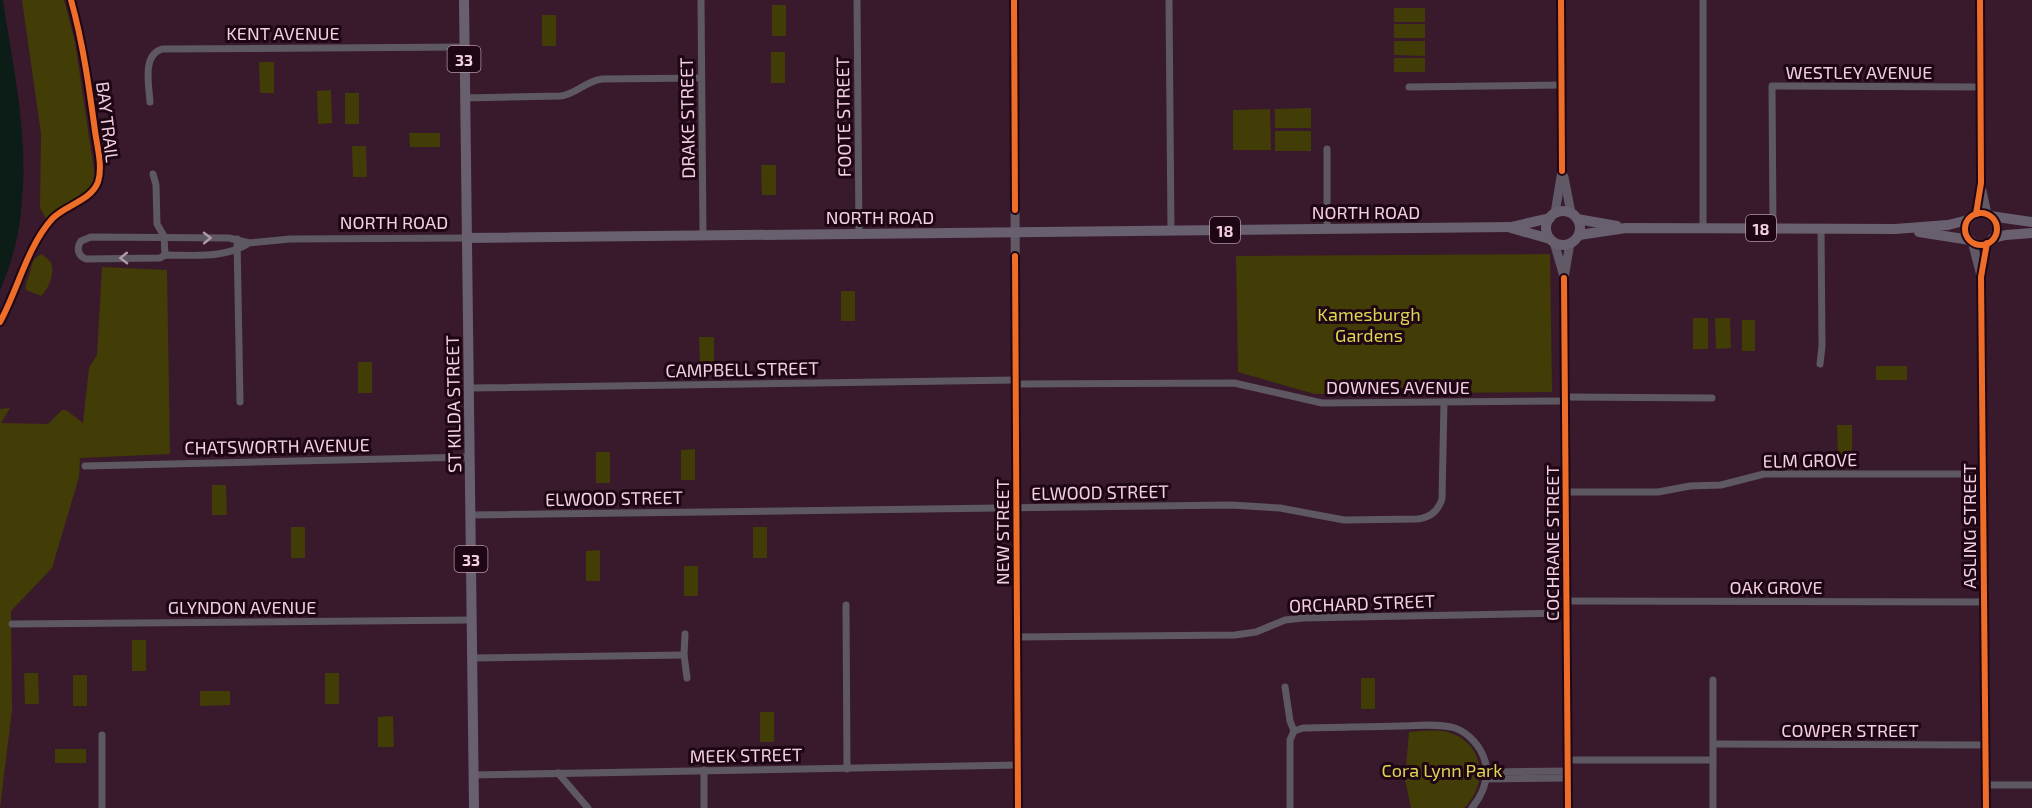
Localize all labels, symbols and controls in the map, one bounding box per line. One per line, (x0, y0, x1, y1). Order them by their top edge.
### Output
street label: KENT AVENUE (226, 22, 340, 44)
road number: 33 (448, 46, 480, 72)
street label: FOOTE STREET (831, 56, 855, 177)
street label: DRAKE STREET (675, 57, 699, 179)
street label: WESTLEY AVENUE (1786, 61, 1932, 83)
street label: BAY TRAIL (92, 80, 124, 164)
street label: NORTH ROAD (1312, 201, 1420, 223)
street label: NORTH ROAD (826, 206, 934, 228)
street label: NORTH ROAD (340, 211, 448, 233)
road number: 18 (1746, 215, 1776, 241)
road number: 18 (1210, 217, 1240, 243)
one-way arrow (202, 232, 211, 244)
one-way arrow (119, 252, 128, 264)
park label: Kamesburgh Gardens (1317, 303, 1421, 346)
street label: ST KILDA STREET (441, 334, 465, 473)
street label: CAMPBELL STREET (665, 357, 819, 381)
street label: DOWNES AVENUE (1326, 376, 1470, 398)
street label: CHATSWORTH AVENUE (184, 433, 370, 459)
street label: ELM GROVE (1763, 448, 1857, 472)
street label: ASLING STREET (1958, 463, 1980, 589)
street label: COCHRANE STREET (1541, 465, 1563, 621)
street label: NEW STREET (991, 479, 1013, 585)
street label: ELWOOD STREET (1031, 480, 1170, 504)
street label: ELWOOD STREET (545, 486, 684, 510)
road number: 33 (454, 546, 488, 572)
street label: OAK GROVE (1729, 576, 1823, 598)
street label: ORCHARD STREET (1289, 589, 1436, 617)
street label: GLYNDON AVENUE (168, 596, 316, 618)
street label: COWPER STREET (1781, 719, 1919, 741)
street label: MEEK STREET (689, 743, 803, 767)
park label: Cora Lynn Park (1382, 759, 1502, 781)

